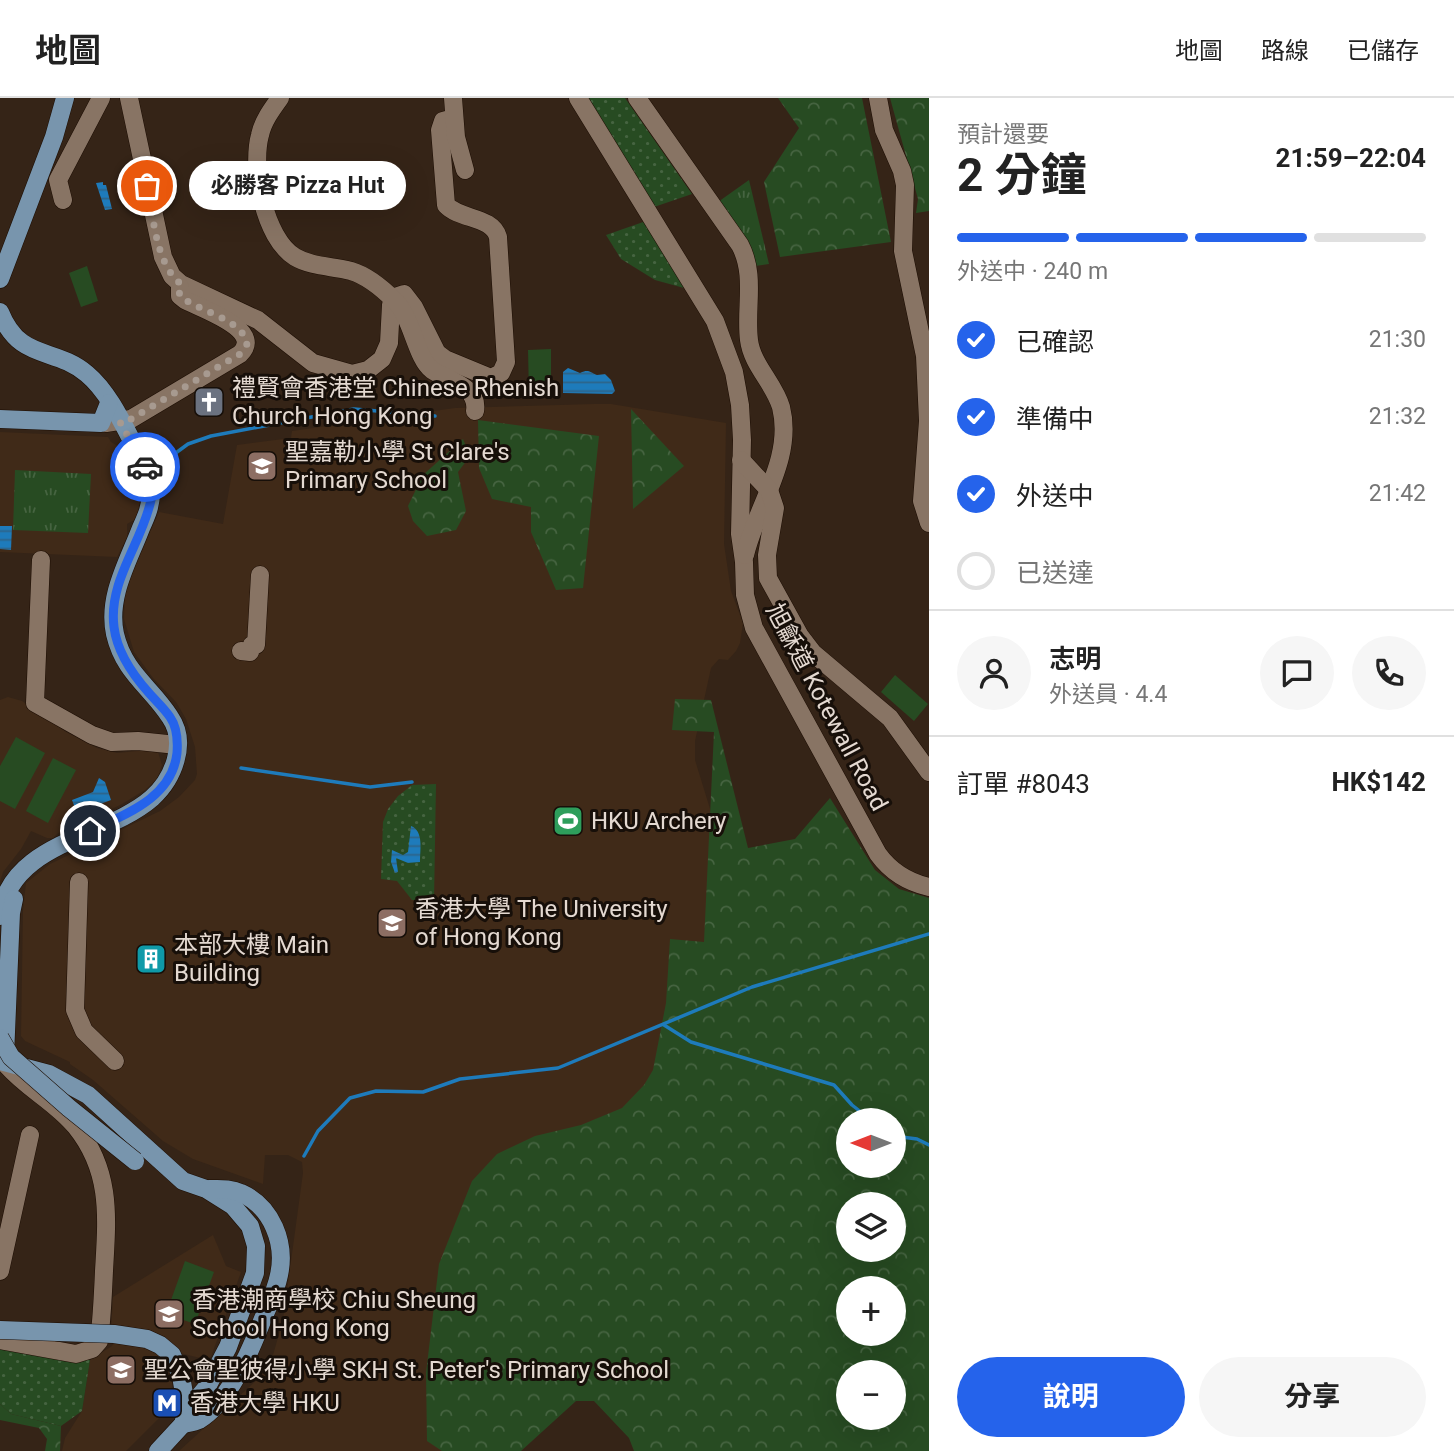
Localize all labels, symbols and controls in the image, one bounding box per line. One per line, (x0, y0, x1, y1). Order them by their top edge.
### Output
text: 地圖 (35, 31, 101, 70)
text: 地圖 (1175, 37, 1223, 65)
text: 路線 (1261, 37, 1309, 65)
text: 已儲存 (1347, 37, 1419, 65)
text: 預計還要 (957, 121, 1049, 148)
text: 21:59–22:04 (1276, 143, 1426, 173)
text: 2 分鐘 (957, 148, 1087, 202)
pin (117, 156, 177, 216)
callout: 必勝客 Pizza Hut (189, 162, 406, 210)
icon: bag (128, 167, 166, 205)
text: 必勝客 Pizza Hut (211, 172, 384, 199)
text: 外送中 · 240 m (957, 258, 1108, 285)
icon: check (957, 321, 995, 359)
text: 21:30 (1369, 326, 1426, 353)
text: 已確認 (1016, 327, 1094, 357)
place label: 禮賢會香港堂 Chinese Rhenish Church Hong Kong (232, 374, 559, 430)
church icon: 禮賢會香港堂 Chinese Rhenish Church Hong Kong (192, 385, 226, 419)
icon: check (957, 398, 995, 436)
text: 21:32 (1369, 403, 1426, 430)
text: 準備中 (1016, 404, 1094, 434)
courier (110, 432, 180, 502)
place label: 聖嘉勒小學 St Clare's Primary School (285, 438, 510, 494)
icon: car (126, 448, 164, 486)
school or university icon: 聖嘉勒小學 St Clare's Primary School (245, 449, 279, 483)
icon: check (957, 475, 995, 513)
text: 21:42 (1369, 480, 1426, 507)
text: 外送中 (1016, 481, 1094, 511)
text: 已送達 (1016, 558, 1094, 588)
street label: 旭龢道 Kotewall Road (760, 599, 894, 815)
button: person (957, 636, 1031, 710)
button: chat (1260, 636, 1334, 710)
button: phone (1352, 636, 1426, 710)
text: 志明 (1049, 644, 1101, 674)
text: 外送員 · 4.4 (1049, 681, 1167, 708)
text: HK$142 (1331, 767, 1426, 797)
text: 訂單 #8043 (957, 769, 1090, 799)
pin (60, 801, 120, 861)
sports icon: HKU Archery (551, 804, 585, 838)
place label: HKU Archery (591, 807, 727, 835)
icon: home (71, 812, 109, 850)
place label: 香港大學 The University of Hong Kong (415, 895, 668, 951)
school or university icon: 香港大學 The University of Hong Kong (375, 906, 409, 940)
place label: 本部大樓 Main Building (174, 931, 329, 987)
building icon: 本部大樓 Main Building (134, 942, 168, 976)
north arrow (836, 1108, 906, 1178)
map controls (836, 1108, 906, 1430)
button: layers (836, 1192, 906, 1262)
button: + (836, 1276, 906, 1346)
place label: 香港潮商學校 Chiu Sheung School Hong Kong (192, 1286, 476, 1342)
school or university icon: 香港潮商學校 Chiu Sheung School Hong Kong (152, 1297, 186, 1331)
school or university icon: 聖公會聖彼得小學 SKH St. Peter's Primary School (104, 1353, 138, 1387)
place label: 聖公會聖彼得小學 SKH St. Peter's Primary School (144, 1356, 669, 1384)
button: 說明 (957, 1357, 1185, 1437)
button: 分享 (1199, 1357, 1426, 1437)
button: − (836, 1360, 906, 1430)
metro station icon: 香港大學 HKU (150, 1386, 184, 1420)
place label: 香港大學 HKU (190, 1389, 340, 1417)

